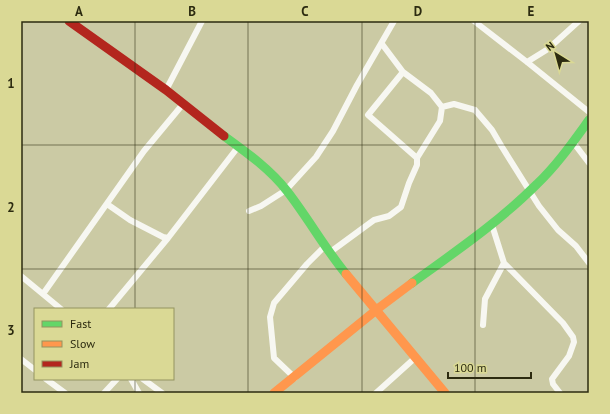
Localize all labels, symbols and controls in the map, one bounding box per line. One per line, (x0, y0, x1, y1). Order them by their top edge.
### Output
text: A (75, 3, 83, 20)
text: B (188, 3, 196, 20)
text: C (301, 3, 309, 20)
text: D (414, 3, 422, 20)
text: E (528, 3, 535, 20)
north arrow (536, 34, 576, 74)
text: N (543, 38, 557, 54)
text: 1 (7, 75, 15, 92)
text: 2 (7, 199, 15, 216)
legend (34, 308, 174, 380)
text: Fast (70, 316, 91, 331)
text: 3 (7, 322, 15, 339)
text: Slow (70, 336, 95, 351)
scale bar (448, 354, 531, 380)
text: Jam (69, 356, 89, 371)
text: 100 m (454, 360, 487, 375)

